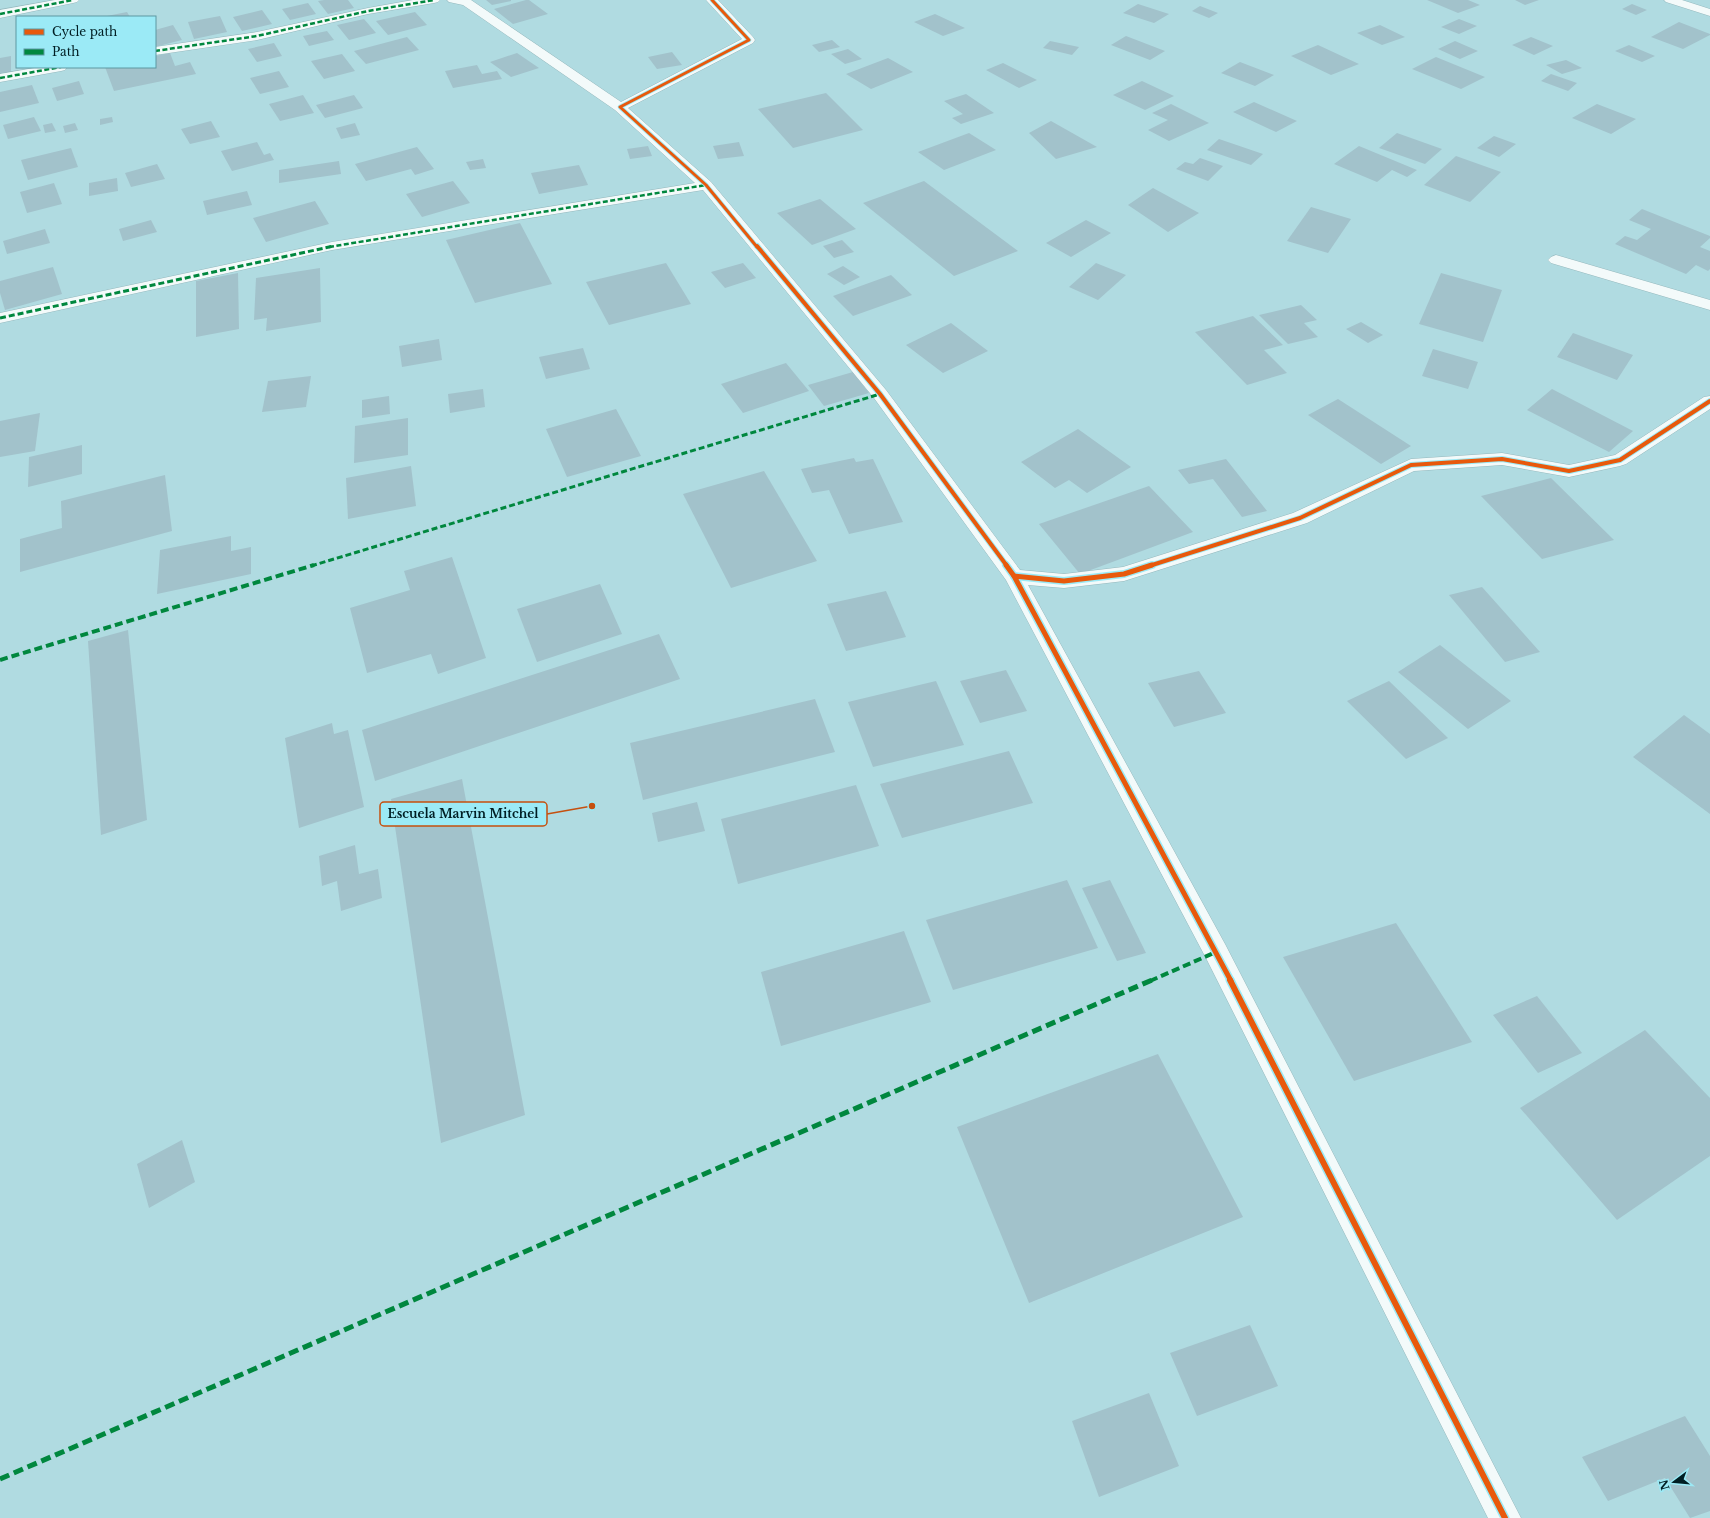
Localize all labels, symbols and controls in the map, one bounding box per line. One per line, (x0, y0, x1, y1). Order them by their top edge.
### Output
legend (16, 16, 156, 68)
text: Cycle path (52, 24, 117, 39)
text: Path (52, 44, 80, 59)
callout: Escuela Marvin Mitchel (380, 802, 547, 826)
text: Escuela Marvin Mitchel (387, 806, 539, 821)
north arrow (1654, 1462, 1694, 1502)
text: N (1656, 1477, 1673, 1492)

